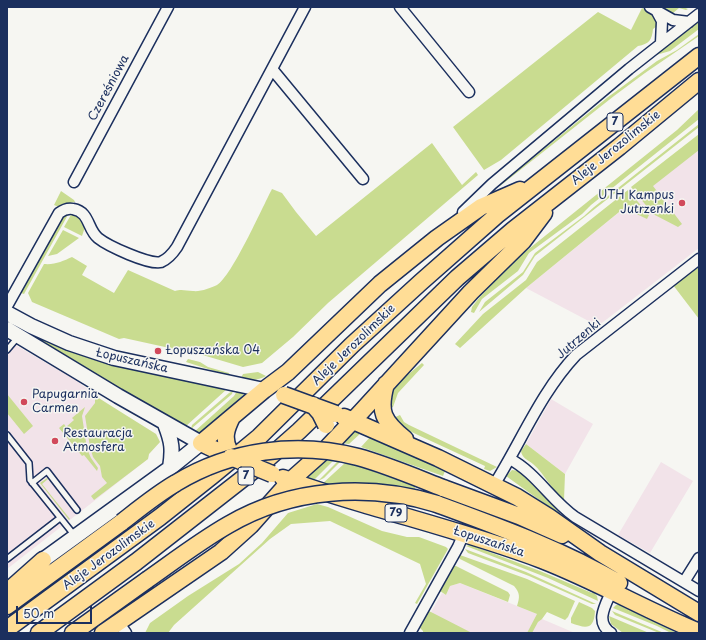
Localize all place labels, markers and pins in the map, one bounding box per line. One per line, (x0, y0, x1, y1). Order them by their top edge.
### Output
place label: UTH Kampus Jutrzenki (598, 189, 674, 217)
marker: UTH Kampus Jutrzenki (677, 198, 687, 208)
place label: Łopuszańska 04 (166, 344, 260, 358)
marker: Łopuszańska 04 (153, 346, 163, 356)
place label: Papugarnia Carmen (32, 388, 98, 416)
marker: Papugarnia Carmen (19, 397, 29, 407)
place label: Restauracja Atmosfera (63, 427, 133, 455)
marker: Restauracja Atmosfera (50, 436, 60, 446)

